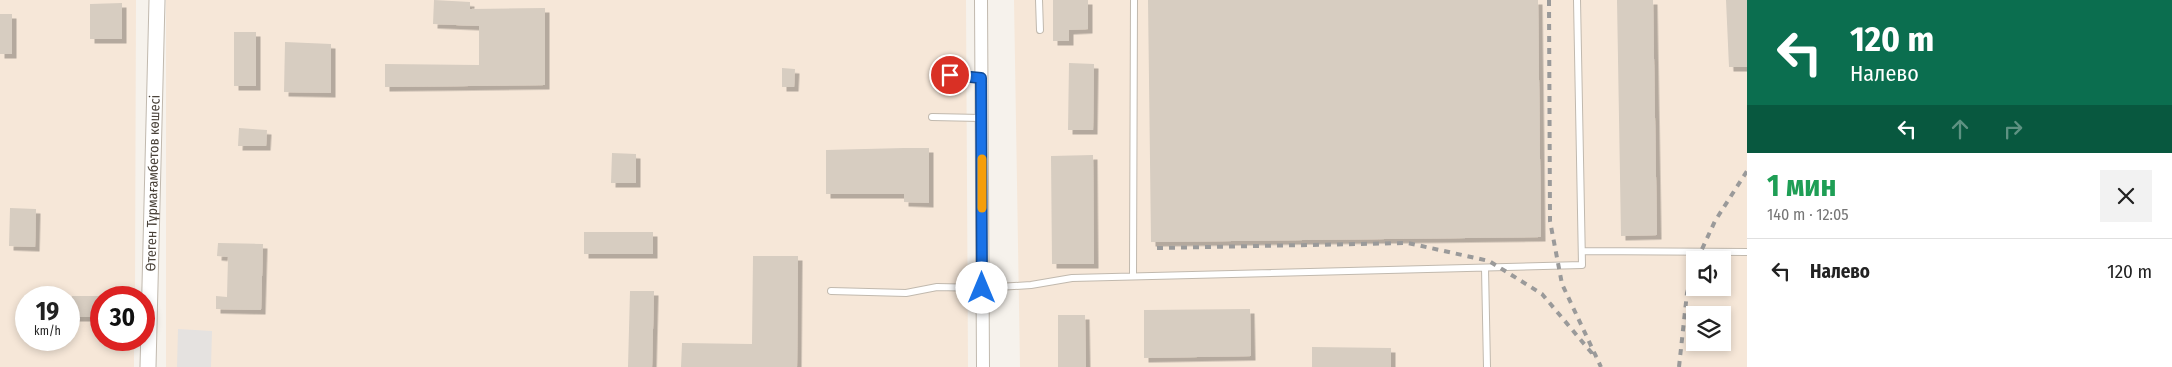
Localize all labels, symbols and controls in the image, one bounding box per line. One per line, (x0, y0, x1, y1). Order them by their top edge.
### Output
text: 120 m (1850, 18, 1934, 60)
icon: left (1767, 20, 1832, 85)
pin (929, 54, 971, 96)
text: Налево (1850, 60, 1919, 87)
icon: arrive (936, 61, 964, 89)
street label: Өтеген Тұрмағамбетов көшесі (142, 95, 164, 271)
icon: left (1893, 115, 1921, 143)
icon: ahead (1946, 115, 1974, 143)
icon: right (1999, 115, 2027, 143)
text: 1 мин (1767, 168, 1836, 204)
button: close (2100, 170, 2152, 222)
text: 140 m · 12:05 (1767, 205, 1849, 224)
map controls (1686, 251, 1731, 351)
button: sound (1686, 251, 1731, 296)
icon: left (1767, 257, 1795, 285)
text: Налево (1810, 260, 1870, 283)
text: 120 m (2107, 260, 2152, 283)
position arrow (955, 261, 1007, 313)
speed limit sign: 30 (90, 286, 155, 351)
text: 19 (36, 297, 59, 327)
button: layers (1686, 306, 1731, 351)
text: km/h (34, 324, 61, 338)

